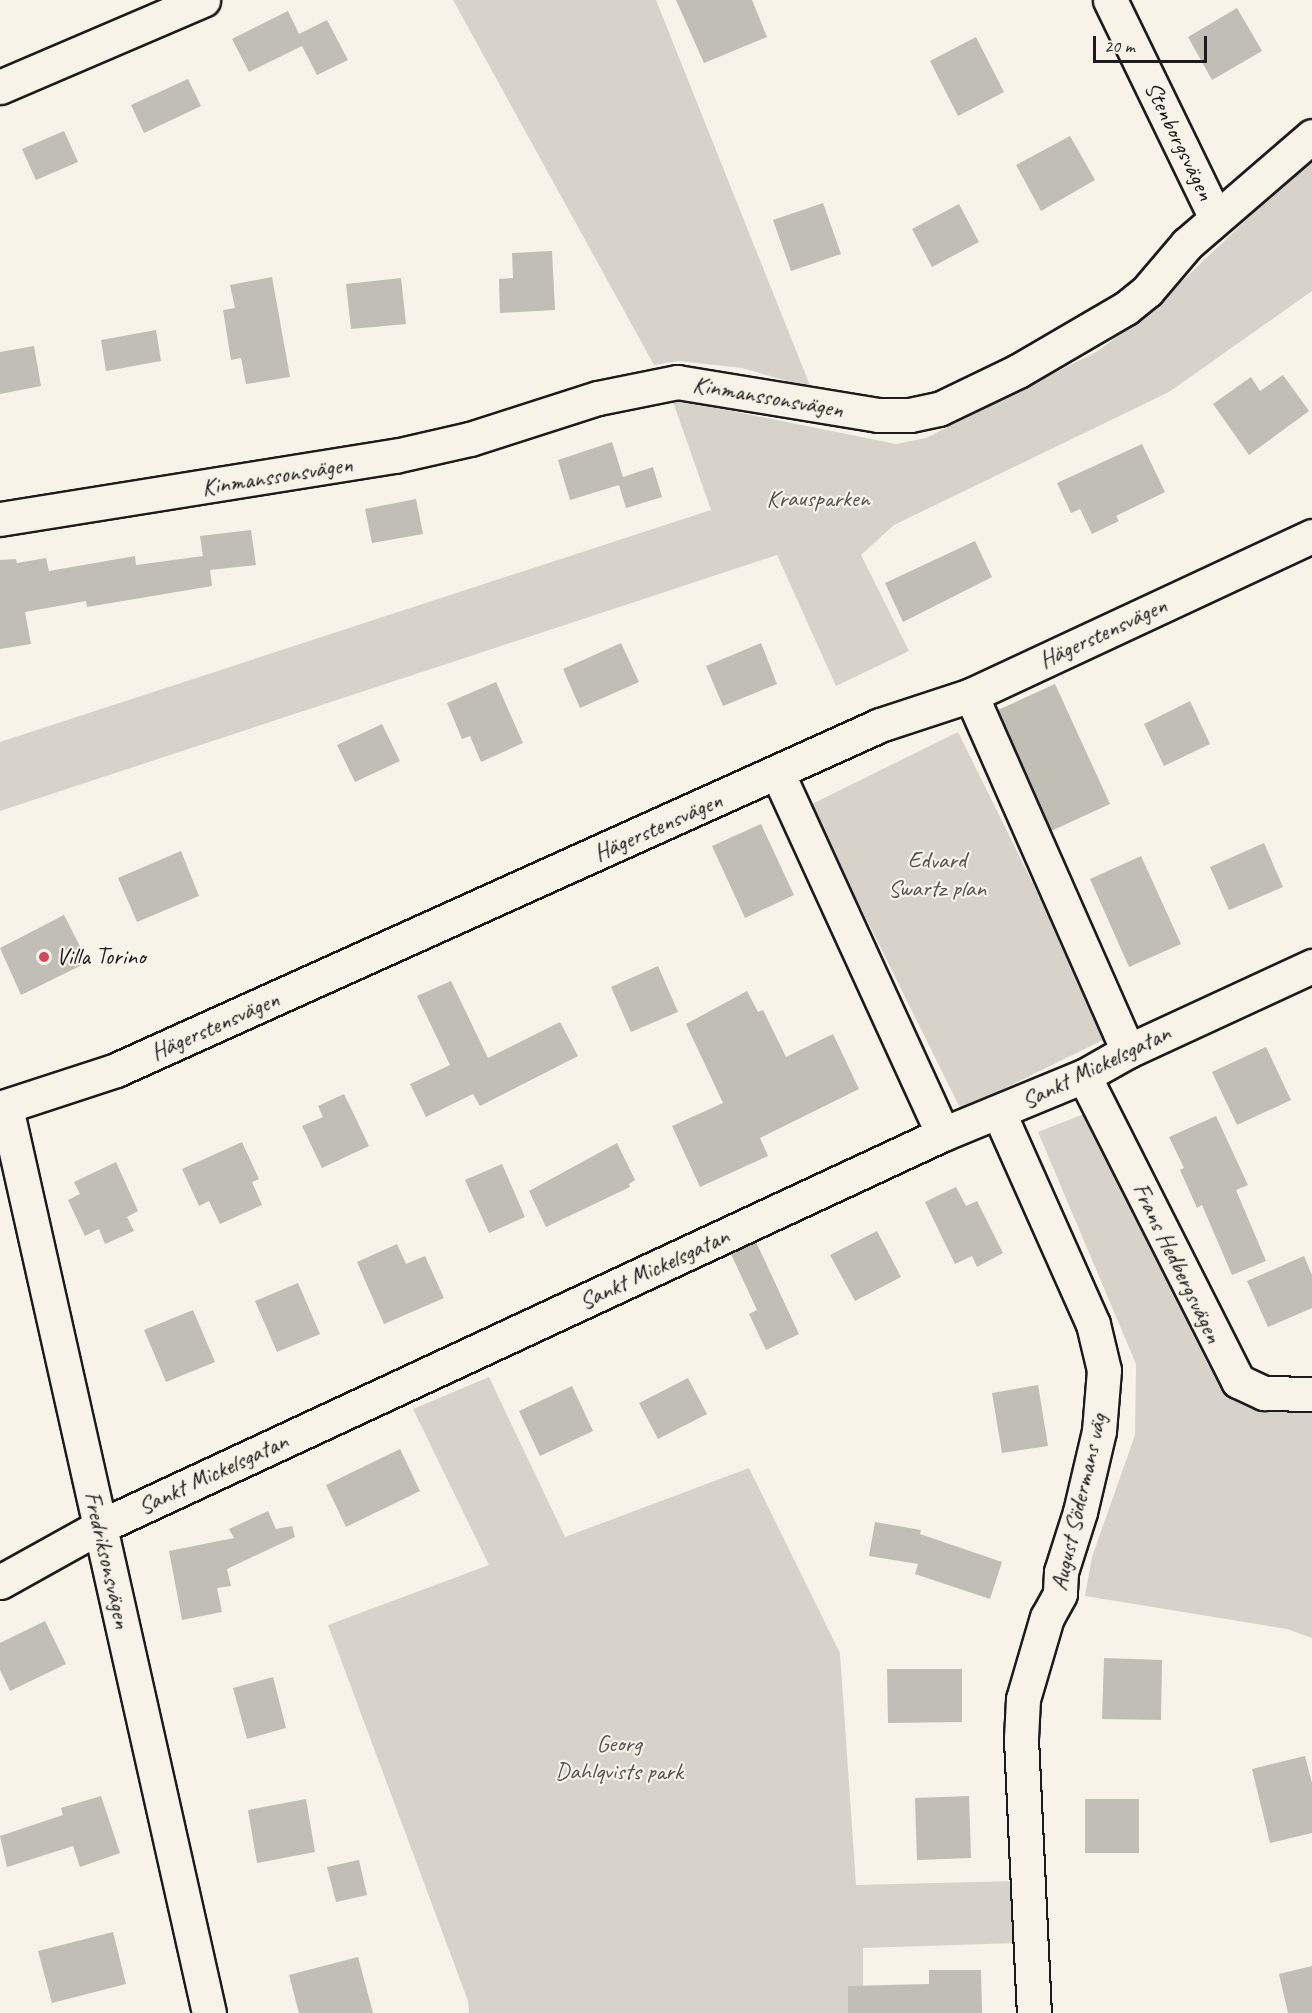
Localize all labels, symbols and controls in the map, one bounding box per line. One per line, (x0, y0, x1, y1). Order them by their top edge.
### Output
scale bar (1096, 24, 1210, 62)
text: 20 m (1104, 35, 1135, 57)
street label: Stenborgsvägen (1138, 77, 1220, 205)
street label: Kinmanssonsvägen (691, 370, 845, 424)
street label: Kinmanssonsvägen (200, 450, 354, 502)
park label: Krausparken (767, 485, 869, 513)
street label: Hägerstensvägen (1035, 591, 1171, 675)
street label: Hägerstensvägen (589, 786, 727, 868)
park label: Edvard Swartz plan (888, 847, 986, 903)
place label: Villa Torino (56, 943, 145, 971)
marker: Villa Torino (37, 950, 51, 964)
street label: Hägerstensvägen (146, 985, 284, 1067)
street label: Sankt Mickelsgatan (1017, 1019, 1175, 1115)
street label: Frans Hedbergsvägen (1126, 1178, 1228, 1348)
street label: Sankt Mickelsgatan (574, 1222, 734, 1316)
street label: August Södermans väg (1045, 1411, 1113, 1593)
street label: Sankt Mickelsgatan (133, 1427, 293, 1521)
street label: Fredriksonsvägen (77, 1489, 137, 1631)
park label: Georg Dahlqvists park (555, 1730, 683, 1786)

